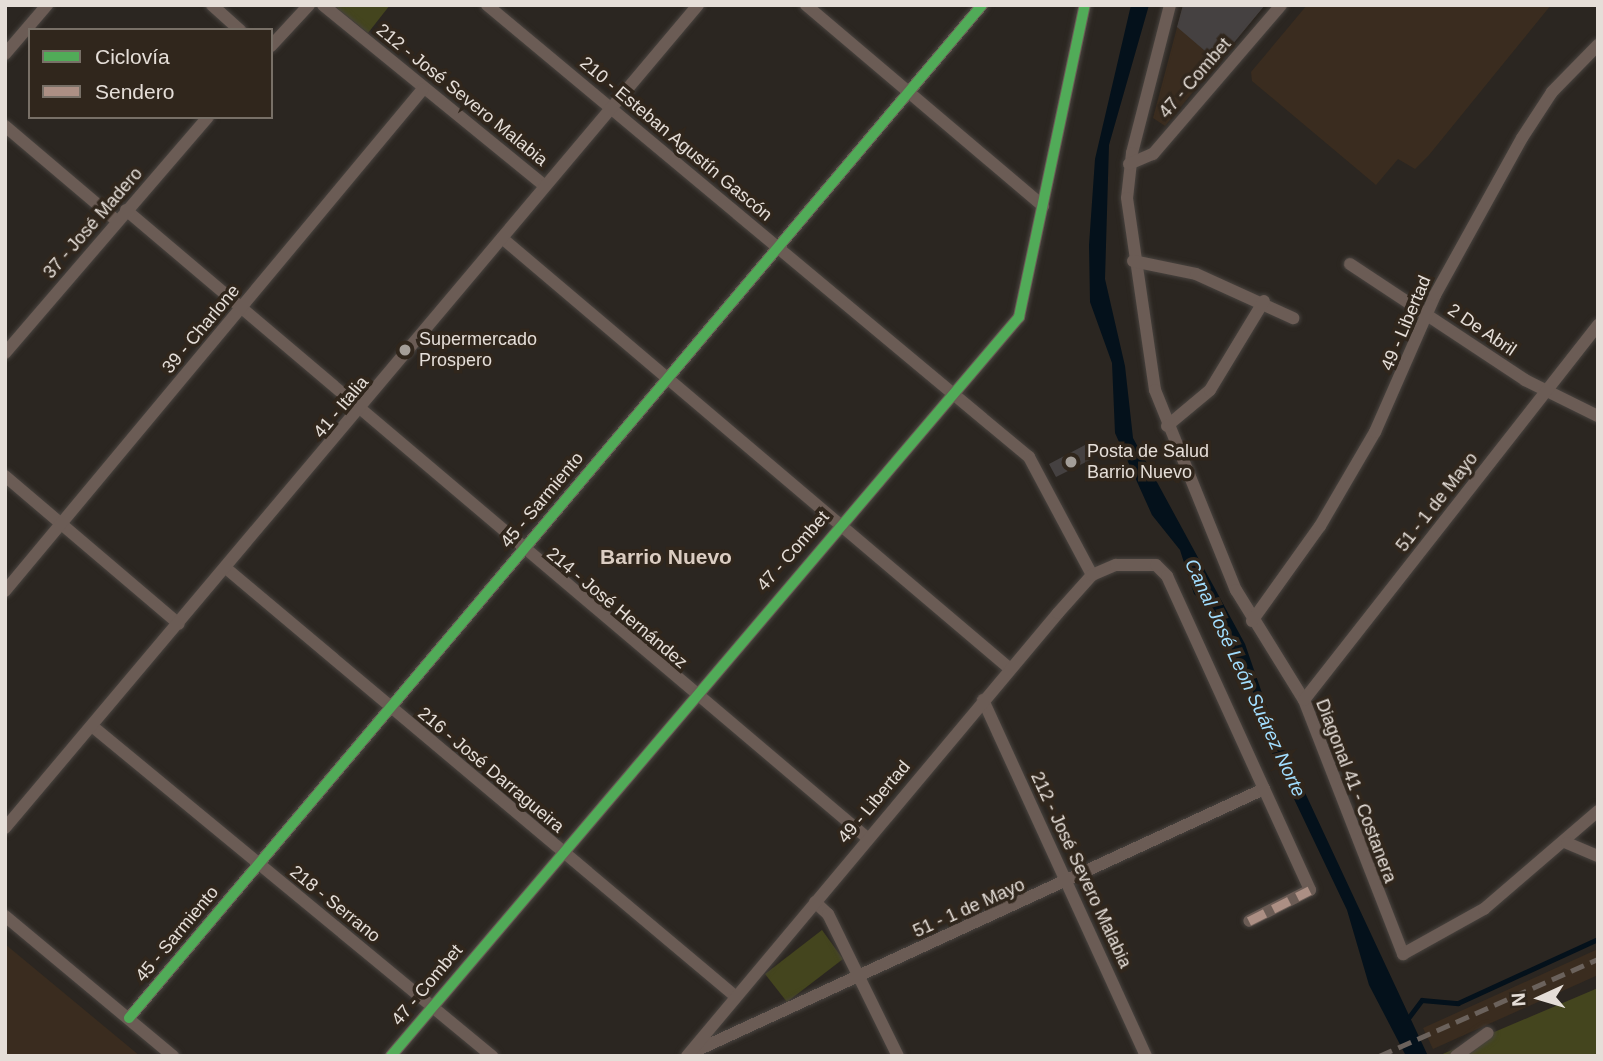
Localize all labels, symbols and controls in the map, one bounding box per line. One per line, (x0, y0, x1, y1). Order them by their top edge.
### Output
street label: 212 - José Severo Malabia (372, 19, 552, 171)
legend (28, 28, 273, 119)
street label: 47 - Combet (1154, 34, 1236, 122)
text: Ciclovía (95, 45, 170, 68)
street label: 210 - Esteban Agustín Gascón (575, 52, 777, 226)
text: Sendero (95, 80, 174, 103)
street label: 37 - José Madero (39, 163, 147, 283)
street label: 49 - Libertad (1376, 272, 1436, 374)
street label: 39 - Charlone (158, 280, 244, 378)
street label: 2 De Abril (1443, 299, 1521, 361)
place label: Supermercado Prospero (419, 329, 537, 372)
marker: Supermercado Prospero (397, 342, 413, 358)
street label: 41 - Italia (309, 372, 373, 442)
place label: Posta de Salud Barrio Nuevo (1087, 441, 1209, 484)
street label: 45 - Sarmiento (496, 448, 588, 552)
street label: 51 - 1 de Mayo (1392, 448, 1482, 556)
marker: Posta de Salud Barrio Nuevo (1061, 452, 1081, 472)
street label: 47 - Combet (752, 507, 834, 595)
street label: 214 - José Hernández (542, 543, 692, 673)
district label: Barrio Nuevo (600, 544, 732, 570)
water label: Canal José León Suárez Norte (1180, 555, 1310, 801)
street label: Diagonal 41 - Costanera (1311, 696, 1401, 886)
street label: 216 - José Darragueira (414, 703, 568, 837)
street label: 49 - Libertad (833, 756, 915, 848)
street label: 212 - José Severo Malabia (1026, 768, 1136, 972)
street label: 218 - Serrano (285, 861, 385, 947)
street label: 51 - 1 de Mayo (910, 874, 1028, 942)
street label: 45 - Sarmiento (131, 882, 223, 986)
street label: 47 - Combet (387, 940, 467, 1030)
north arrow (1505, 963, 1575, 1033)
text: N (1508, 992, 1530, 1007)

